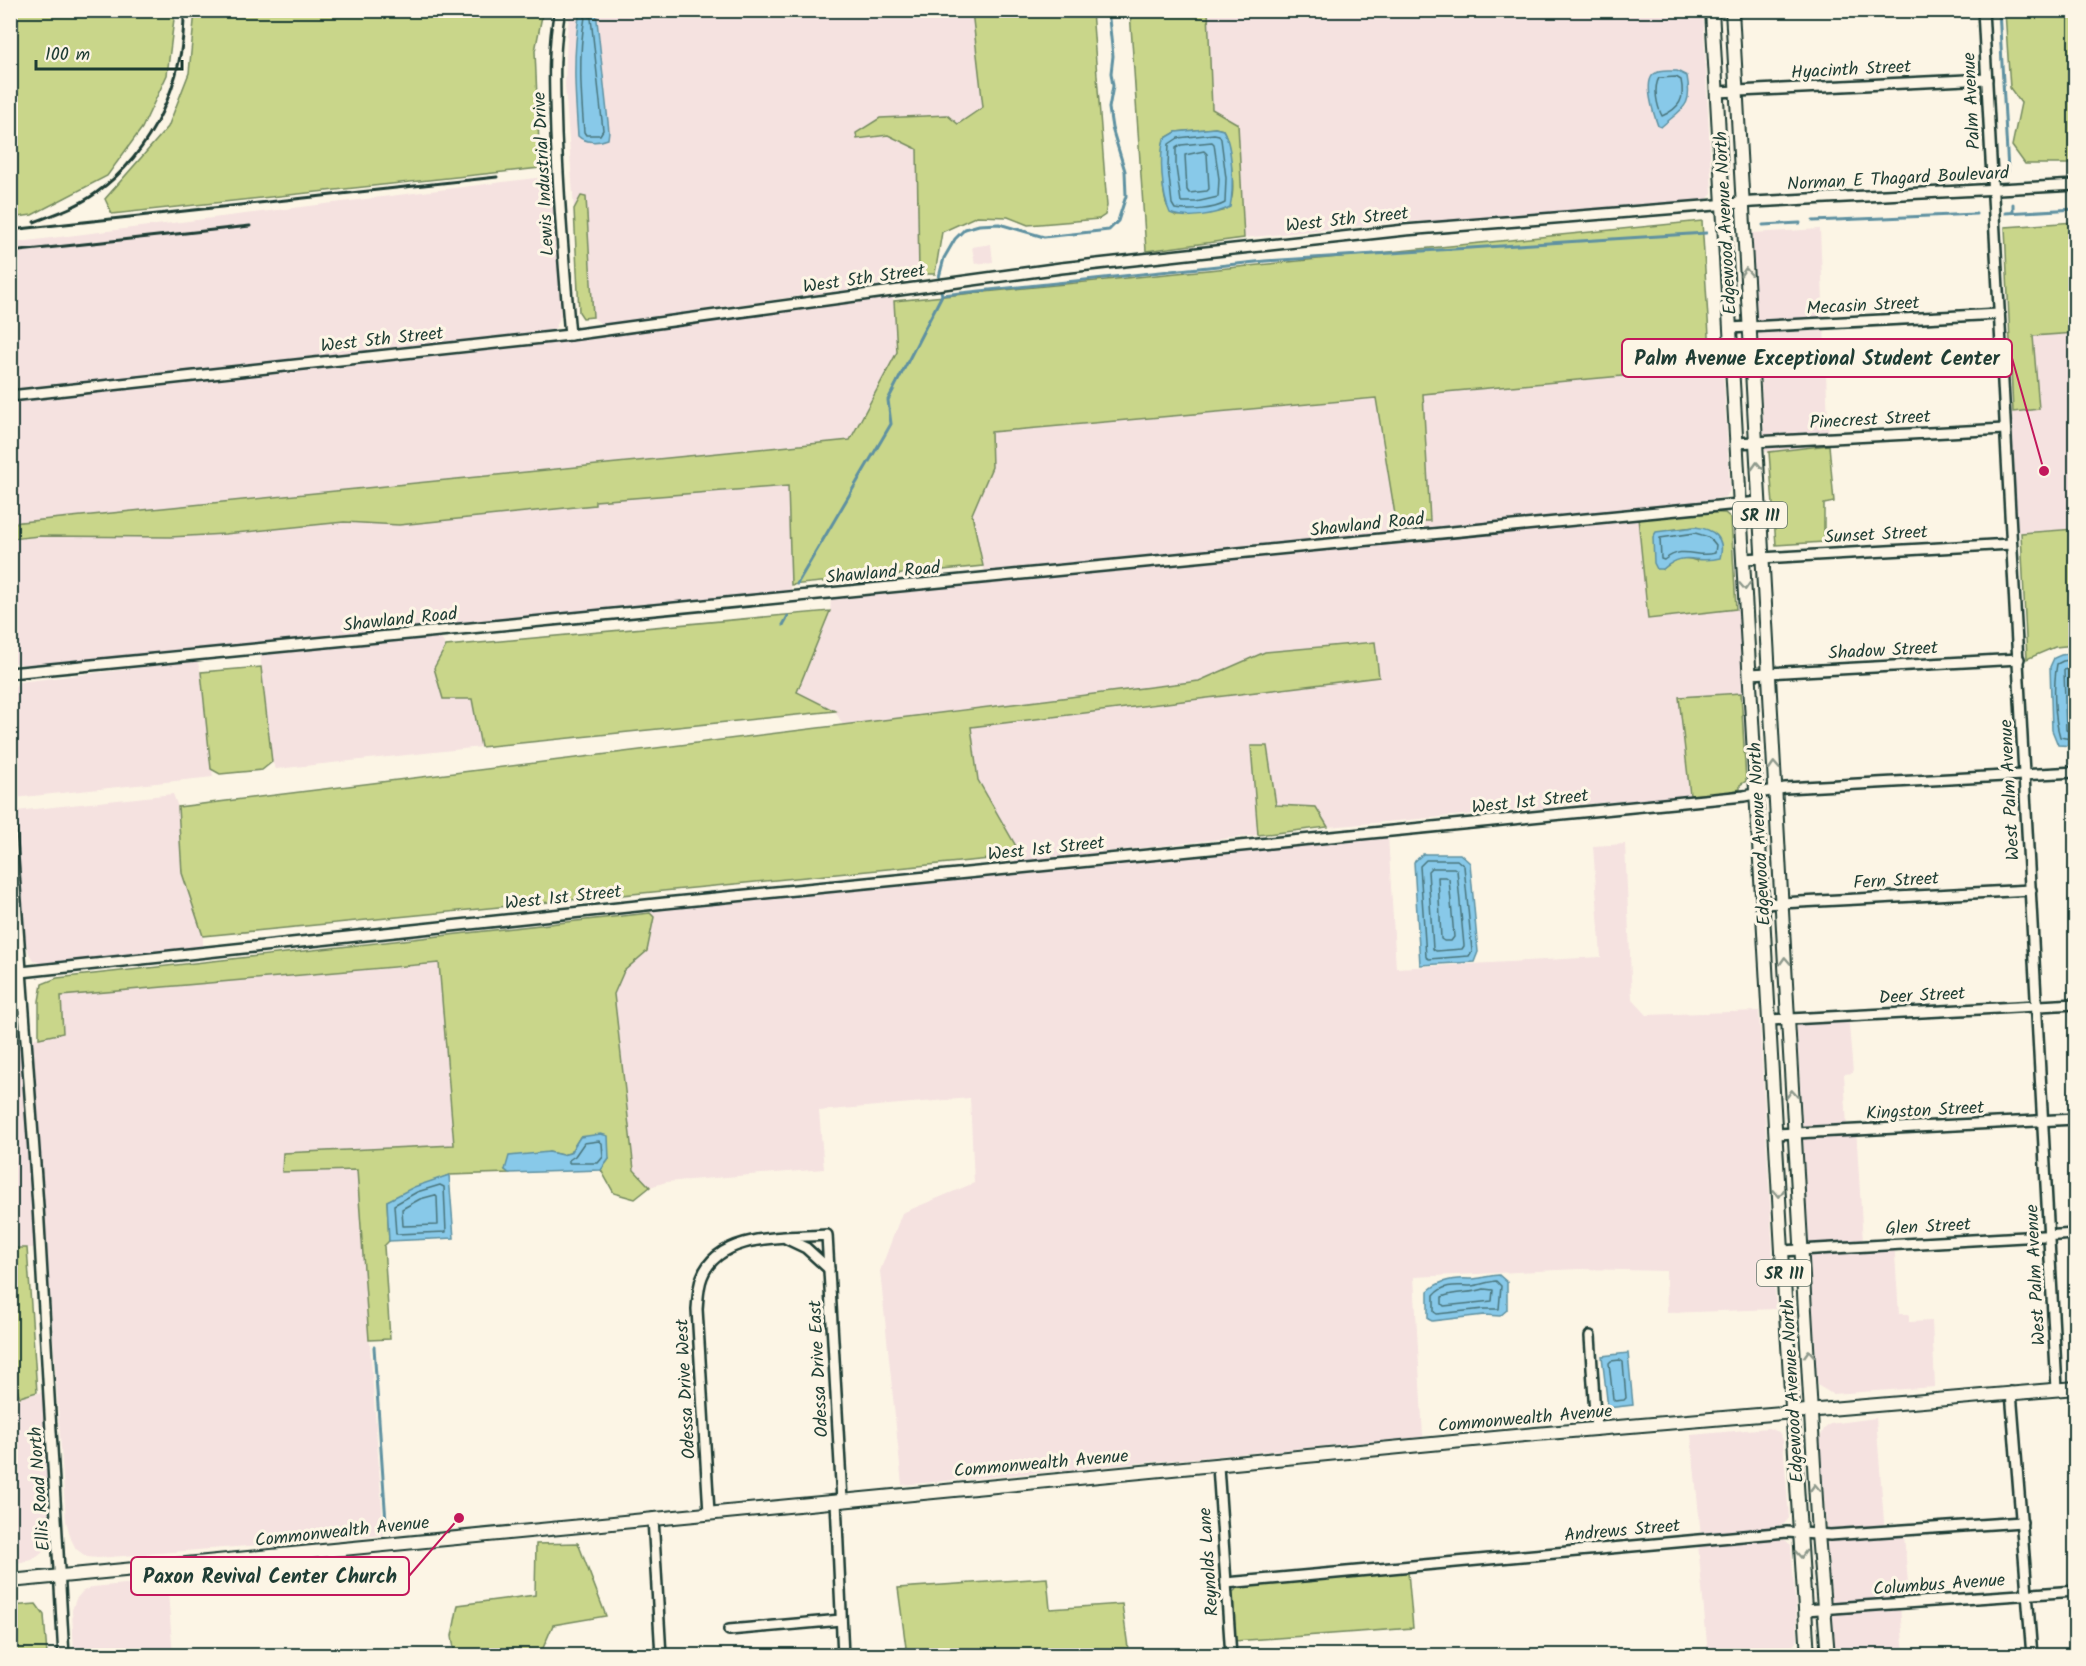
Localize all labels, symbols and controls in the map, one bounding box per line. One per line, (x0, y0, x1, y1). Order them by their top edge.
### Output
scale bar (36, 33, 182, 71)
text: 100 m (45, 41, 90, 70)
street label: Palm Avenue (1955, 52, 1990, 150)
street label: Hyacinth Street (1790, 53, 1913, 88)
street label: Lewis Industrial Drive (526, 91, 563, 257)
street label: Edgewood Avenue North (1707, 130, 1746, 316)
street label: Norman E Thagard Boulevard (1786, 159, 2011, 200)
street label: West 5th Street (1284, 200, 1411, 241)
street label: West 5th Street (801, 256, 928, 302)
one-way arrow (1740, 267, 1753, 276)
street label: Mecasin Street (1806, 289, 1921, 324)
street label: West 5th Street (319, 320, 446, 361)
callout: Palm Avenue Exceptional Student Center (1622, 339, 2012, 377)
text: Palm Avenue Exceptional Student Center (1634, 344, 2000, 376)
street label: Pinecrest Street (1809, 403, 1932, 438)
one-way arrow (1751, 462, 1764, 471)
road number: SR 111 (1733, 502, 1787, 528)
street label: Shawland Road (1309, 505, 1427, 546)
street label: Sunset Street (1824, 518, 1929, 553)
street label: Shawland Road (825, 554, 942, 593)
one-way arrow (1738, 581, 1751, 590)
street label: Shawland Road (342, 600, 460, 641)
street label: Shadow Street (1828, 634, 1940, 669)
street label: West Palm Avenue (1992, 719, 2029, 861)
street label: Edgewood Avenue North (1741, 741, 1780, 927)
one-way arrow (1767, 761, 1780, 770)
street label: West 1st Street (1470, 782, 1591, 823)
street label: West 1st Street (986, 829, 1107, 870)
street label: Fern Street (1852, 865, 1941, 898)
street label: West 1st Street (503, 878, 624, 919)
one-way arrow (1778, 956, 1791, 965)
street label: Deer Street (1878, 980, 1967, 1013)
one-way arrow (1786, 1089, 1799, 1098)
street label: Kingston Street (1865, 1094, 1986, 1129)
one-way arrow (1773, 1188, 1786, 1197)
street label: West Palm Avenue (2018, 1204, 2055, 1346)
street label: Glen Street (1884, 1211, 1973, 1244)
road number: SR 111 (1757, 1260, 1811, 1286)
street label: Odessa Drive East (801, 1298, 838, 1438)
street label: Edgewood Avenue North (1774, 1298, 1813, 1484)
street label: Odessa Drive West (668, 1317, 705, 1460)
one-way arrow (1802, 1349, 1815, 1358)
street label: Commonwealth Avenue (1437, 1397, 1614, 1442)
street label: Ellis Road North (22, 1426, 59, 1552)
street label: Commonwealth Avenue (953, 1442, 1130, 1487)
one-way arrow (1809, 1483, 1822, 1492)
street label: Reynolds Lane (1191, 1506, 1228, 1617)
street label: Commonwealth Avenue (254, 1509, 431, 1556)
street label: Andrews Street (1563, 1512, 1682, 1551)
one-way arrow (1794, 1550, 1807, 1559)
callout: Paxon Revival Center Church (131, 1557, 409, 1595)
text: Paxon Revival Center Church (143, 1562, 397, 1594)
street label: Columbus Avenue (1872, 1566, 2006, 1605)

